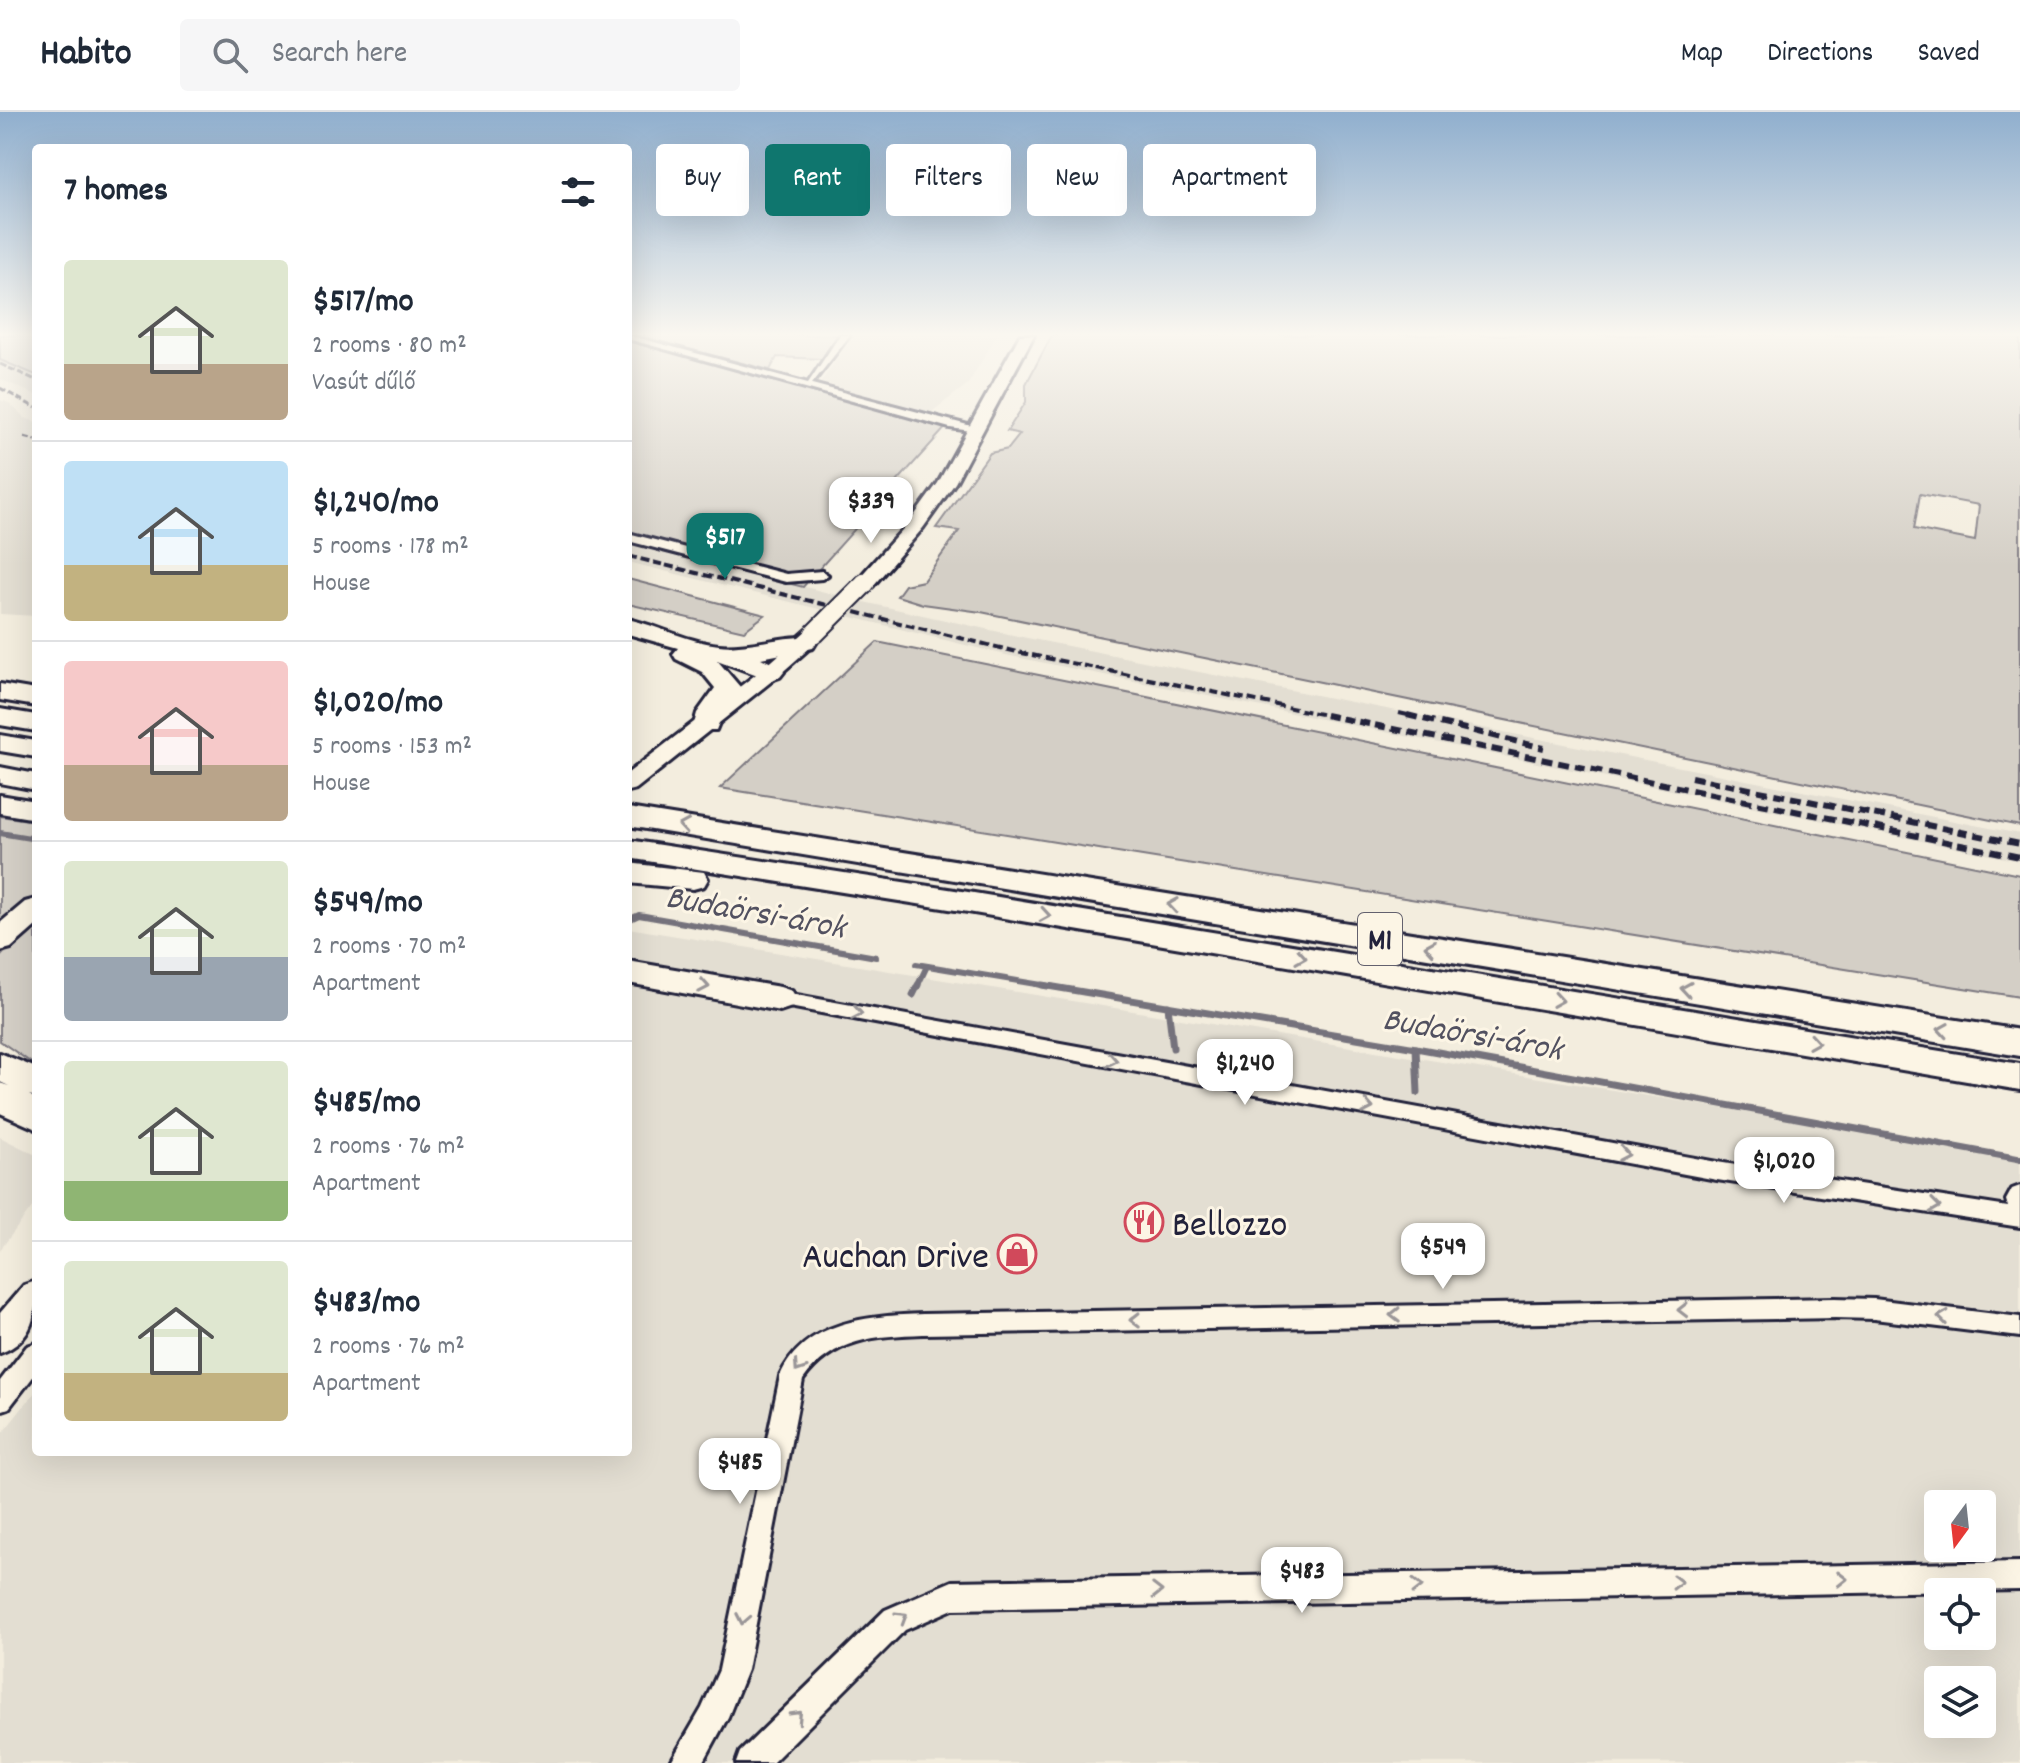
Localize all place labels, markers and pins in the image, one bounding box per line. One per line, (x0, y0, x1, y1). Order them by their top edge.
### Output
pin: $339 (824, 477, 918, 545)
pin: $517 (678, 513, 772, 581)
pin: $1,240 (1180, 1039, 1310, 1107)
pin: $1,020 (1719, 1137, 1849, 1205)
place label: Bellozzo (1172, 1200, 1288, 1255)
restaurant icon: Bellozzo (1123, 1201, 1165, 1243)
pin: $549 (1396, 1223, 1490, 1291)
place label: Auchan Drive (802, 1232, 989, 1287)
shop icon: Auchan Drive (996, 1233, 1038, 1275)
pin: $485 (693, 1438, 787, 1506)
pin: $483 (1255, 1547, 1349, 1615)

